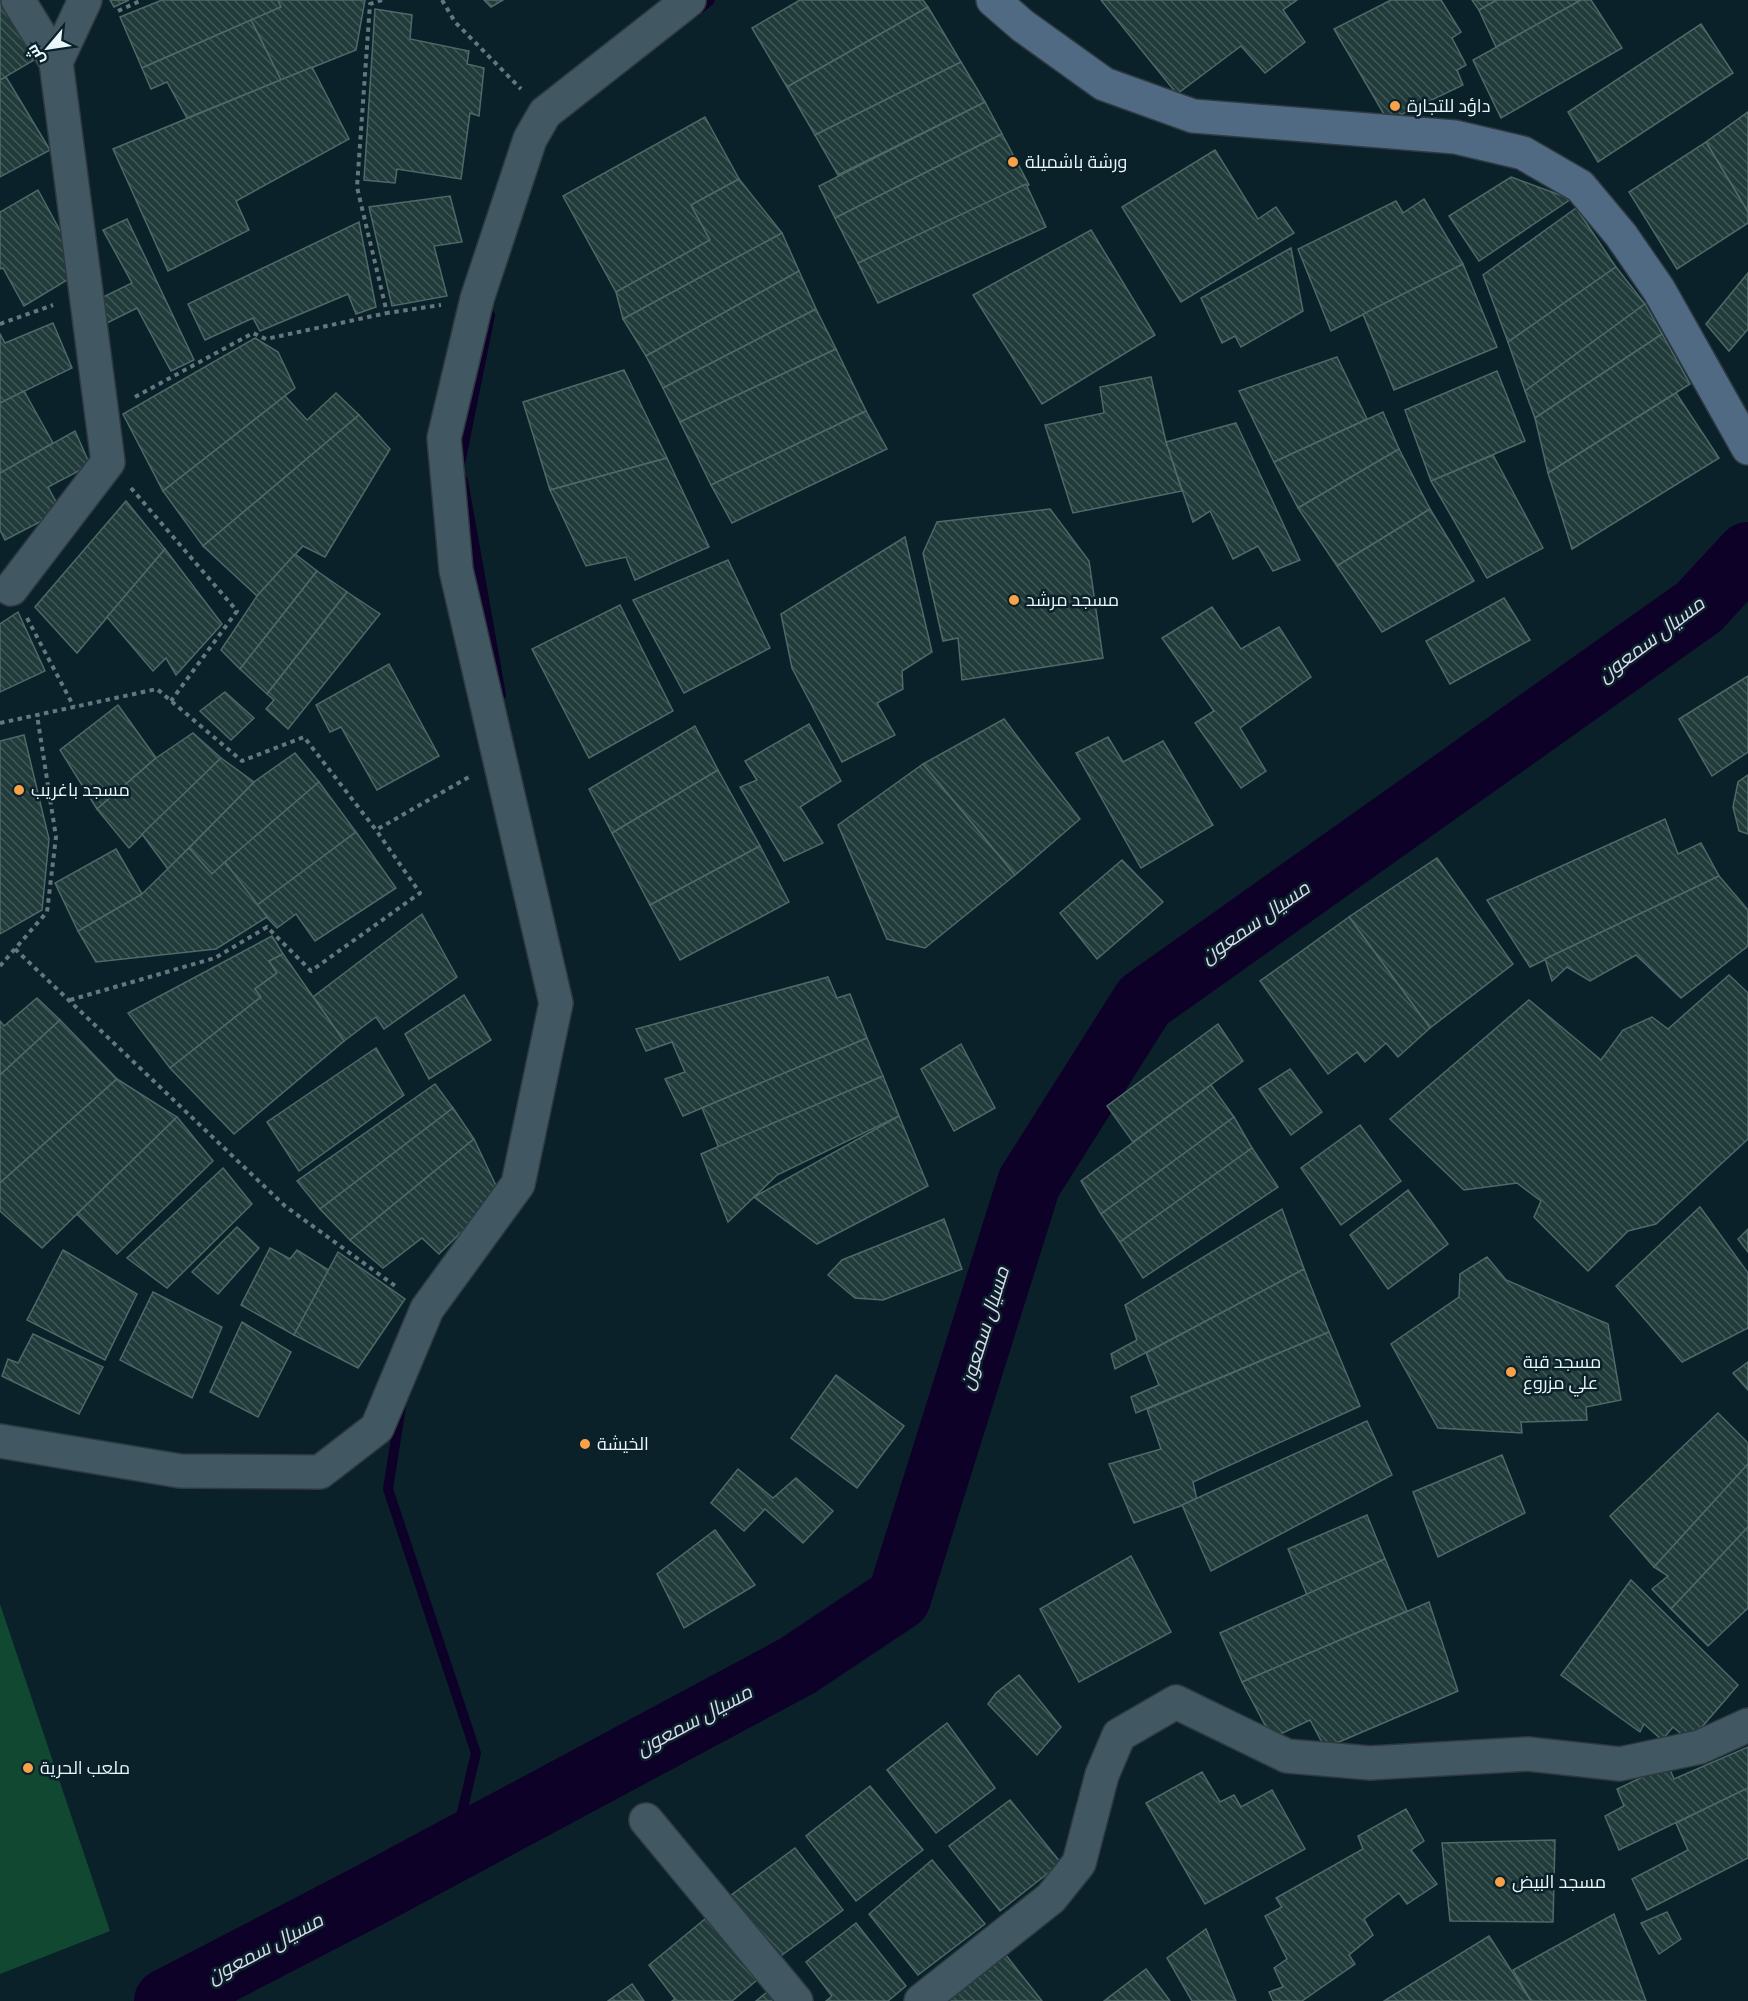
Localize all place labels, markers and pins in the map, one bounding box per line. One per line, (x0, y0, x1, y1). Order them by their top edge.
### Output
place label: داؤد للتجارة (1407, 95, 1490, 117)
marker: داؤد للتجارة (1388, 99, 1402, 113)
place label: ورشة باشميلة (1025, 151, 1127, 173)
marker: ورشة باشميلة (1006, 155, 1020, 169)
place label: مسجد مرشد (1026, 589, 1119, 611)
marker: مسجد مرشد (1007, 593, 1021, 607)
place label: مسجد باغريب (31, 779, 130, 801)
marker: مسجد باغريب (12, 783, 26, 797)
place label: مسجد قبة علي مزروع (1523, 1351, 1601, 1397)
marker: مسجد قبة علي مزروع (1504, 1365, 1518, 1379)
place label: الخيشة (597, 1433, 649, 1454)
marker: الخيشة (578, 1437, 592, 1451)
place label: ملعب الحرية (40, 1757, 130, 1779)
marker: ملعب الحرية (21, 1761, 35, 1775)
place label: مسجد البيض (1512, 1871, 1606, 1893)
marker: مسجد البيض (1493, 1875, 1507, 1889)

